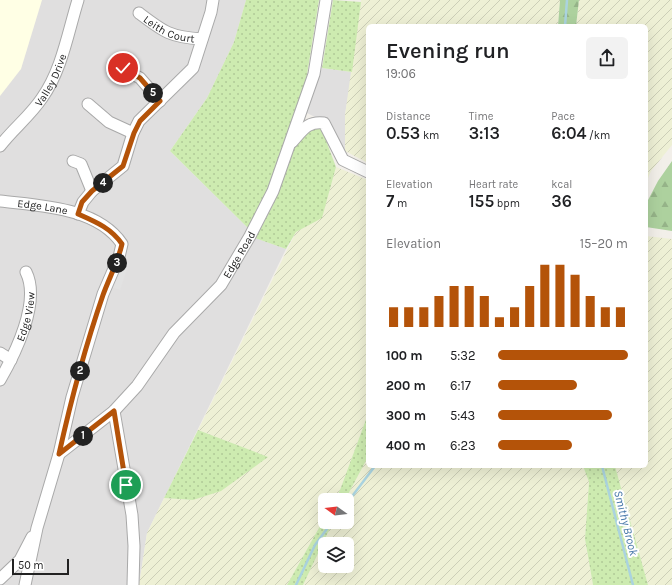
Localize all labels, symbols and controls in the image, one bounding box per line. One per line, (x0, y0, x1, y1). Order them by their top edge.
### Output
street label: Leith Court (141, 13, 195, 45)
button: share (586, 37, 628, 79)
text: Evening run (386, 38, 510, 64)
pin (106, 51, 140, 85)
street label: Valley Drive (32, 52, 69, 109)
icon: check (112, 57, 134, 79)
text: 19:06 (386, 66, 416, 81)
pin: 5 (143, 83, 163, 103)
text: 5 (150, 86, 156, 99)
text: Distance (386, 110, 430, 123)
text: Time (469, 110, 493, 123)
text: Pace (551, 110, 575, 123)
text: 0.53 (386, 123, 420, 143)
text: 3:13 (469, 123, 500, 143)
text: 6:04 (551, 123, 586, 143)
text: km (420, 129, 439, 142)
text: /km (586, 129, 610, 142)
pin: 4 (93, 173, 113, 193)
text: 4 (100, 176, 106, 189)
text: Elevation (386, 178, 433, 191)
text: Heart rate (469, 178, 518, 191)
text: kcal (551, 178, 572, 191)
text: 7 (386, 191, 394, 211)
text: 155 (469, 191, 494, 211)
text: 36 (551, 191, 572, 211)
street label: Edge Lane (17, 197, 69, 218)
text: m (394, 197, 407, 210)
text: bpm (494, 197, 520, 210)
street label: Edge Road (220, 229, 258, 281)
text: Elevation (386, 236, 441, 251)
text: 15–20 m (580, 236, 628, 251)
pin: 3 (107, 253, 127, 273)
text: 3 (114, 256, 120, 269)
street label: Edge View (14, 292, 38, 343)
text: 100 m (386, 348, 423, 363)
text: 5:32 (450, 348, 476, 363)
pin: 2 (70, 361, 90, 381)
text: 2 (77, 364, 83, 377)
text: 200 m (386, 378, 426, 393)
text: 6:17 (450, 378, 471, 393)
text: 300 m (386, 408, 426, 423)
text: 5:43 (450, 408, 475, 423)
pin: 1 (73, 426, 93, 446)
text: 1 (81, 429, 85, 442)
text: 400 m (386, 438, 426, 453)
text: 6:23 (450, 438, 476, 453)
pin (109, 468, 143, 502)
icon: arrive (115, 474, 137, 496)
water label: Smithy Brook (611, 489, 641, 558)
north arrow (318, 493, 354, 529)
map controls (318, 493, 354, 573)
button: layers (318, 537, 354, 573)
scale bar (12, 557, 69, 576)
text: 50 m (18, 559, 44, 572)

